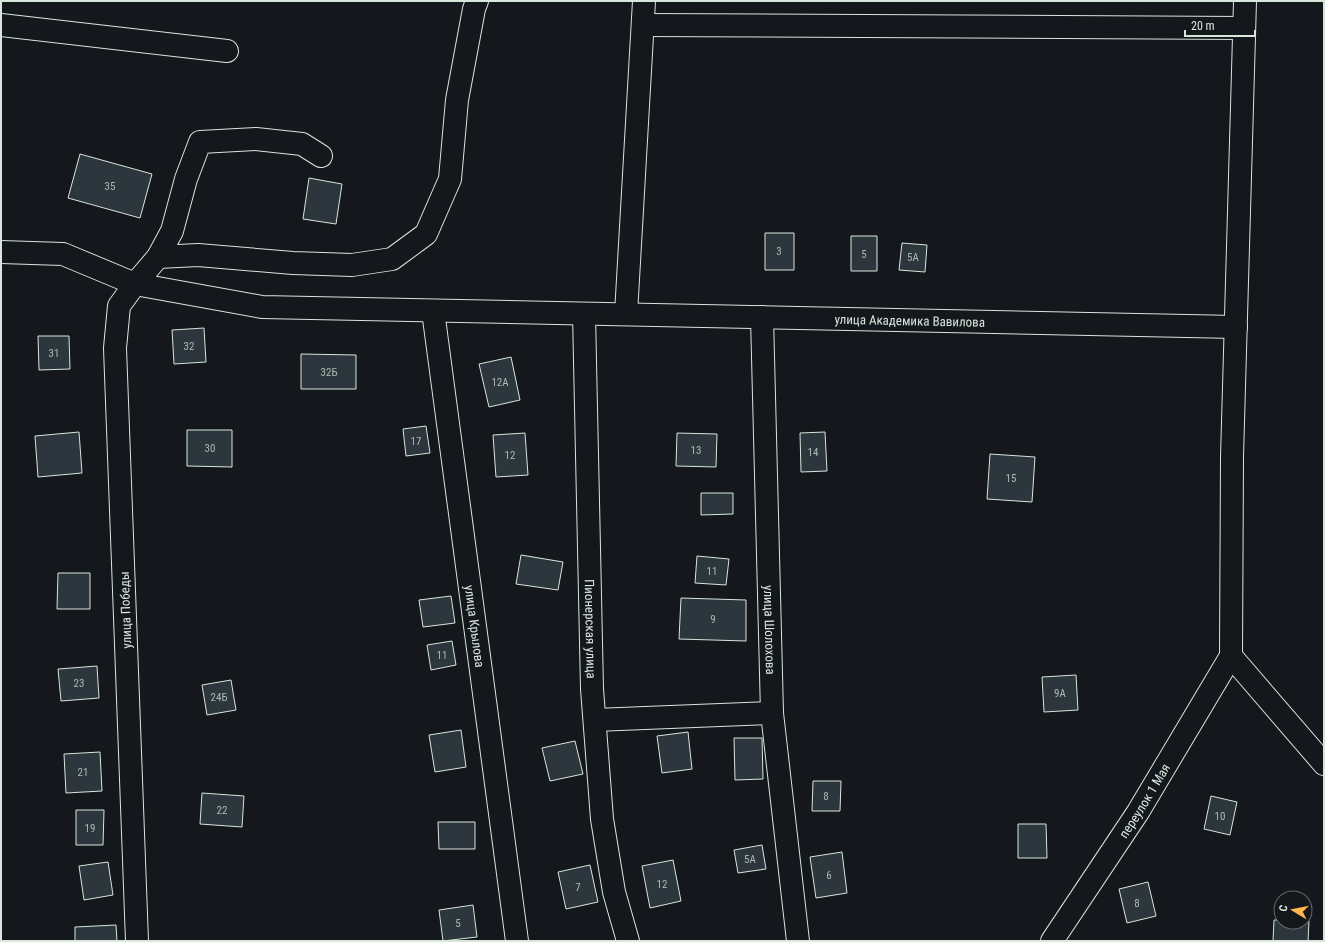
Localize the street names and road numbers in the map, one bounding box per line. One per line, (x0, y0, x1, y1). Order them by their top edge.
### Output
street label: улица Академика Вавилова (834, 312, 985, 330)
street label: улица Победы (117, 571, 134, 649)
street label: Пионерская улица (582, 579, 599, 679)
street label: улица Крылова (462, 584, 487, 668)
street label: улица Шолохова (761, 585, 778, 675)
street label: переулок 1 Мая (1116, 761, 1173, 841)

